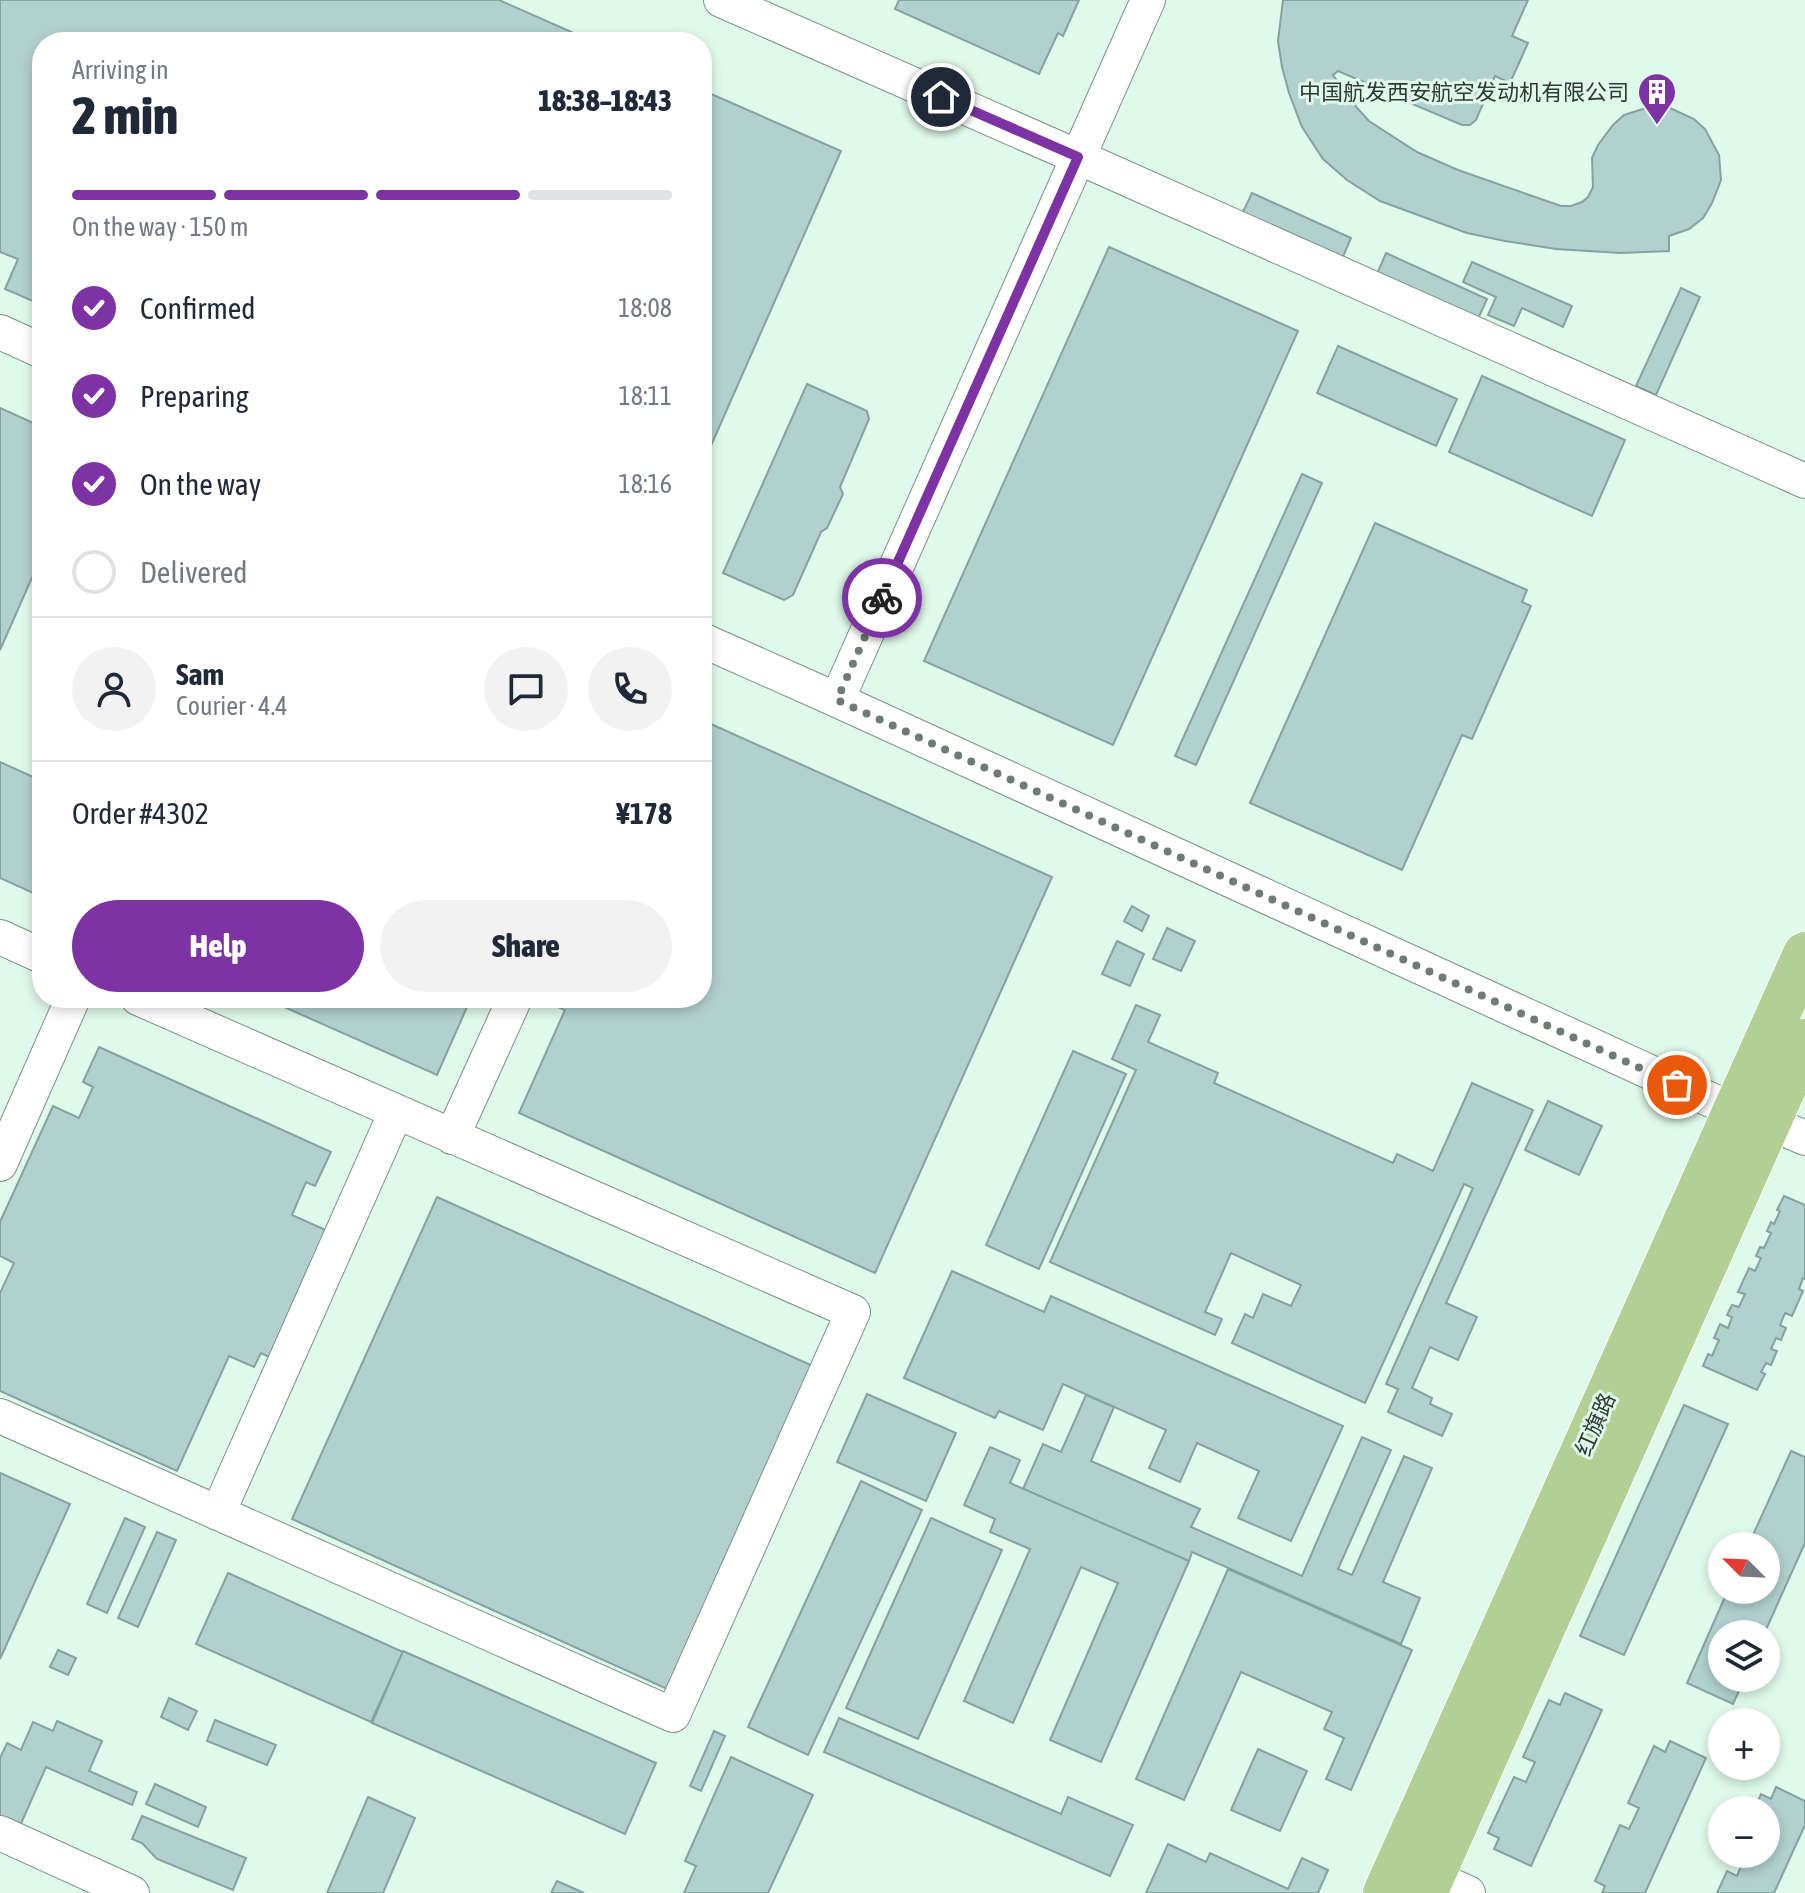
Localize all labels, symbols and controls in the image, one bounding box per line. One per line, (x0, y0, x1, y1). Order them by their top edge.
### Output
text: Arriving in (72, 55, 169, 85)
pin (907, 63, 975, 131)
building icon: 中国航发西安航空发动机有限公司 (1636, 71, 1678, 126)
icon: home (919, 75, 963, 119)
place label: 中国航发西安航空发动机有限公司 (1299, 79, 1629, 105)
text: 18:38–18:43 (538, 83, 672, 117)
text: 2 min (72, 85, 178, 145)
text: On the way · 150 m (72, 212, 249, 242)
icon: check (72, 286, 116, 330)
text: Confirmed (140, 291, 255, 325)
text: 18:08 (618, 293, 672, 323)
icon: check (72, 374, 116, 418)
text: Preparing (140, 379, 249, 413)
text: 18:11 (618, 381, 672, 411)
icon: check (72, 462, 116, 506)
text: On the way (140, 467, 261, 501)
text: 18:16 (618, 469, 672, 499)
text: Delivered (140, 555, 248, 589)
courier (842, 558, 922, 638)
icon: bike (860, 576, 904, 620)
button: person (72, 647, 156, 731)
button: chat (484, 647, 568, 731)
button: phone (588, 647, 672, 731)
text: Sam (176, 657, 224, 691)
text: Courier · 4.4 (176, 691, 287, 721)
text: Order #4302 (72, 796, 209, 830)
text: ¥178 (616, 796, 672, 830)
button: Help (72, 900, 364, 992)
button: Share (380, 900, 672, 992)
pin (1643, 1051, 1711, 1119)
icon: bag (1655, 1063, 1699, 1107)
street label: 红旗路 (1570, 1389, 1620, 1459)
north arrow (1708, 1532, 1780, 1604)
map controls (1708, 1532, 1780, 1868)
button: layers (1708, 1620, 1780, 1692)
button: + (1708, 1708, 1780, 1780)
button: − (1708, 1796, 1780, 1868)

